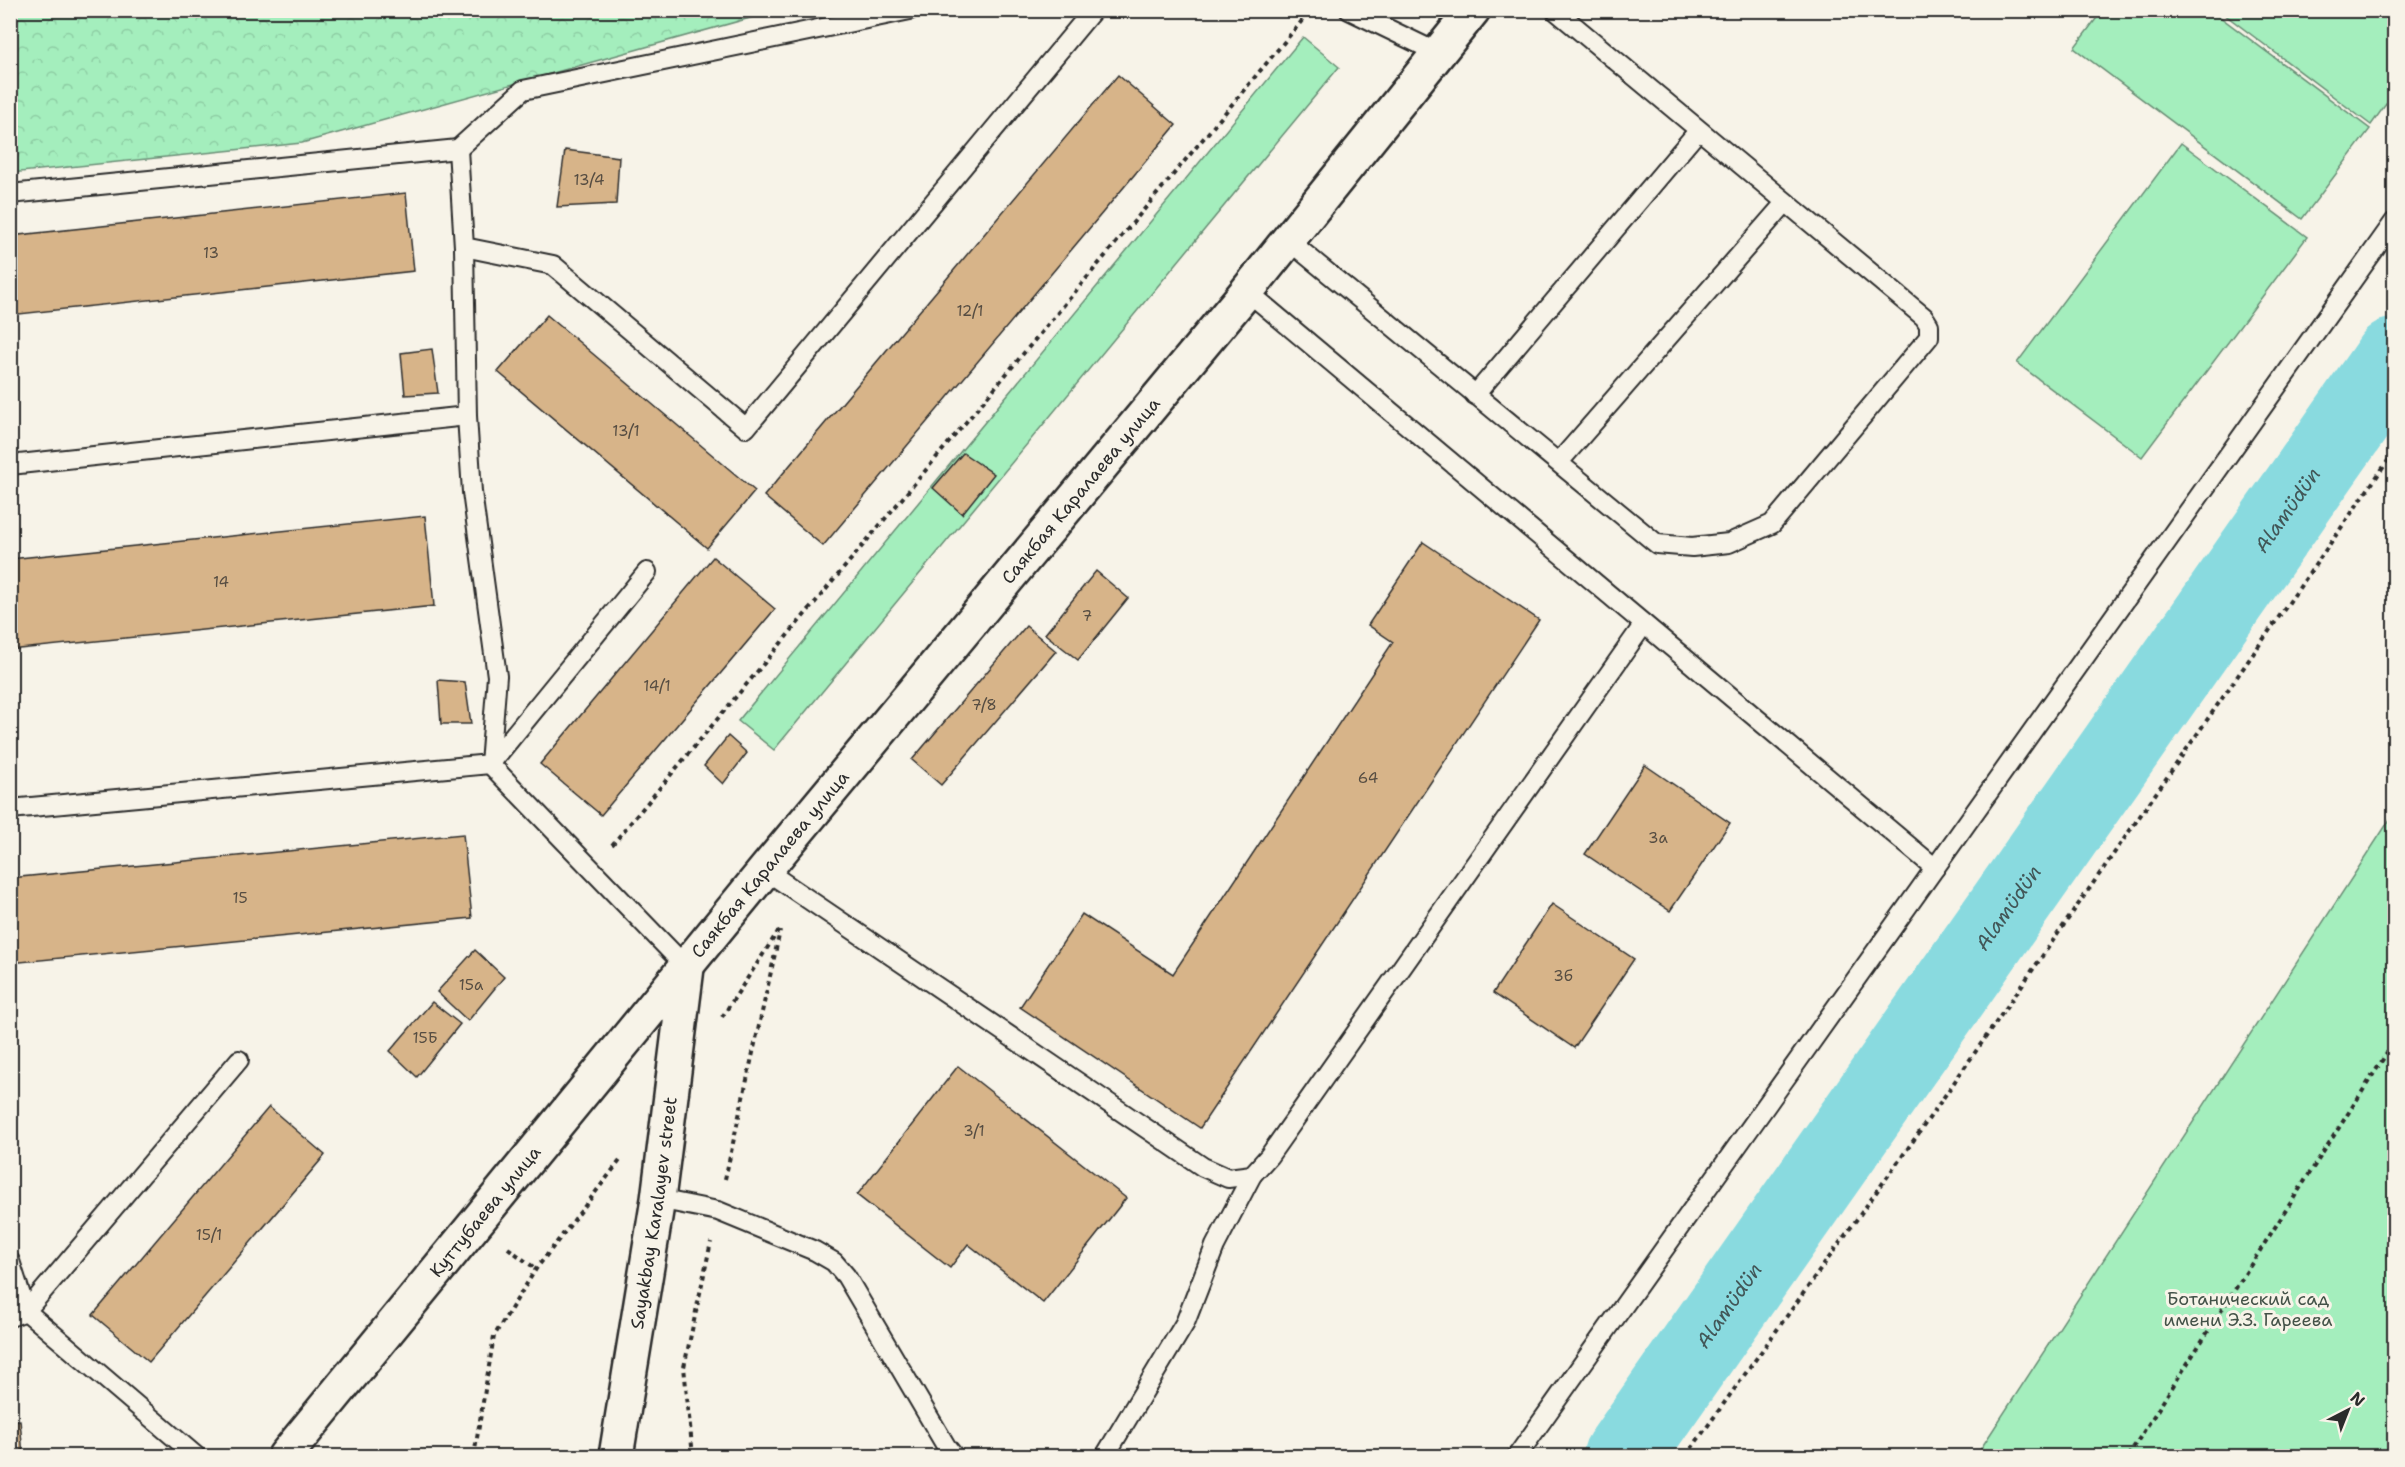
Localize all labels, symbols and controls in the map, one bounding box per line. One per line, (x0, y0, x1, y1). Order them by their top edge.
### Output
house number: 13/4 (574, 170, 604, 190)
house number: 13 (203, 243, 219, 263)
house number: 12/1 (956, 301, 984, 321)
street label: Саякбая Каралаева улица (996, 392, 1165, 589)
house number: 13/1 (612, 421, 640, 441)
water label: Alamüdün (2248, 462, 2326, 558)
house number: 14 (213, 572, 229, 592)
house number: 7 (1082, 606, 1092, 626)
house number: 14/1 (643, 676, 671, 696)
house number: 7/8 (971, 695, 997, 715)
street label: Саякбая Каралаева улица (686, 766, 854, 963)
house number: 64 (1358, 768, 1378, 788)
house number: 3а (1648, 828, 1669, 848)
water label: Alamüdün (1969, 860, 2047, 955)
house number: 15 (232, 888, 248, 908)
house number: 3б (1553, 966, 1573, 986)
house number: 15а (459, 975, 484, 995)
house number: 15Б (412, 1028, 438, 1048)
street label: Sayakbay Karalayev street (625, 1095, 683, 1331)
house number: 3/1 (963, 1121, 985, 1141)
street label: Куттубаева улица (424, 1141, 546, 1282)
house number: 15/1 (196, 1225, 222, 1245)
water label: Alamüdün (1690, 1258, 1768, 1353)
park label: Ботанический сад имени Э.З. Гареева (2164, 1287, 2332, 1332)
north arrow (2318, 1380, 2378, 1440)
text: N (2346, 1387, 2369, 1411)

